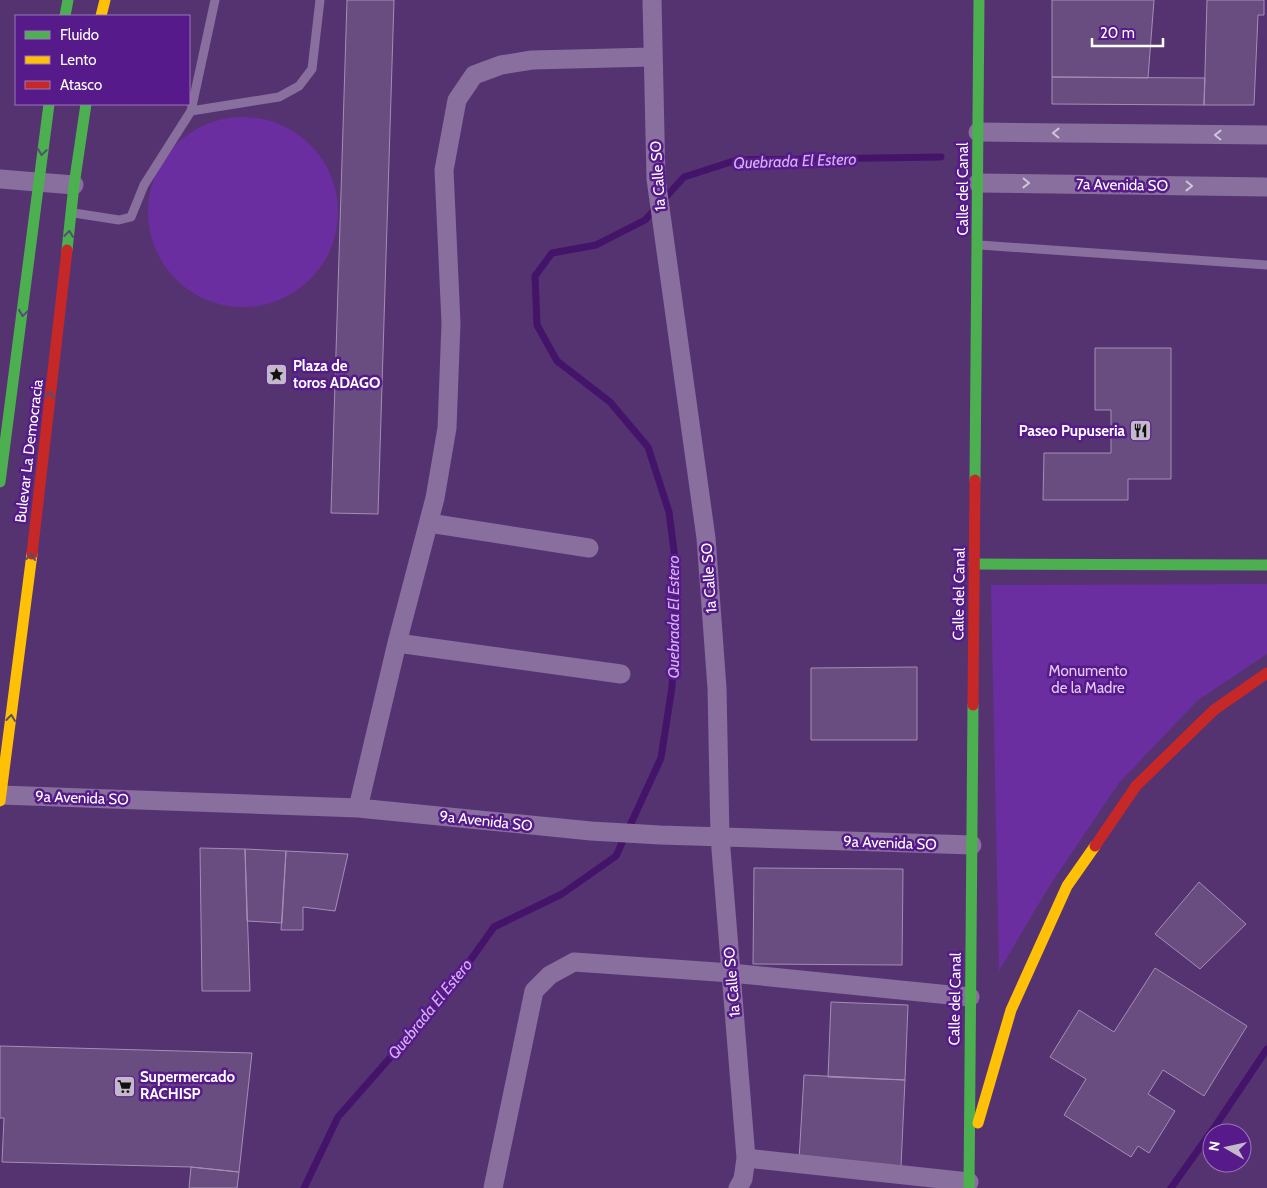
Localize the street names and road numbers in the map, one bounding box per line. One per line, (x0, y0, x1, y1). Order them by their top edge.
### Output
street label: 1a Calle SO (647, 140, 669, 212)
street label: Calle del Canal (954, 142, 972, 235)
street label: 7a Avenida SO (1076, 175, 1168, 195)
street label: Bulevar La Democracia (11, 378, 47, 524)
street label: 1a Calle SO (698, 542, 720, 614)
street label: Calle del Canal (949, 547, 969, 641)
street label: 9a Avenida SO (35, 787, 129, 809)
street label: 9a Avenida SO (439, 807, 533, 835)
street label: 9a Avenida SO (843, 832, 937, 854)
street label: 1a Calle SO (720, 946, 744, 1018)
street label: Calle del Canal (945, 952, 965, 1046)

